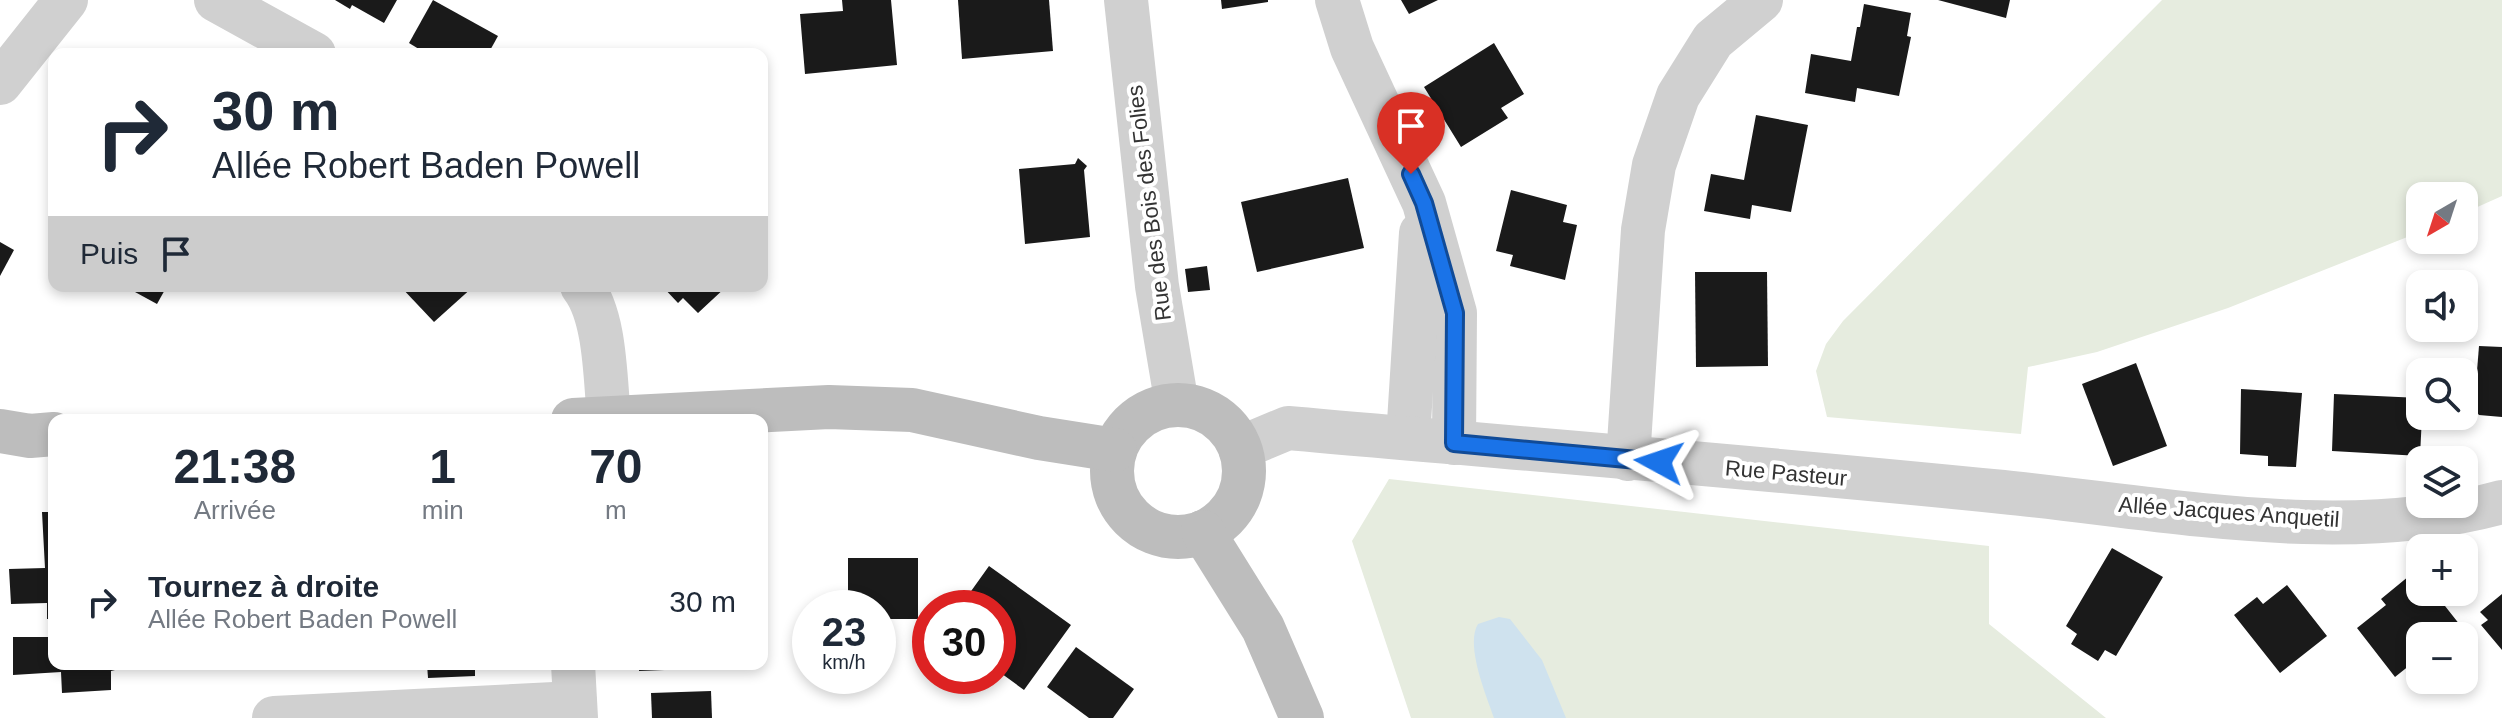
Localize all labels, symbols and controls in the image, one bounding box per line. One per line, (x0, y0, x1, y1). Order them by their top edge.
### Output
text: 30 m (212, 79, 340, 142)
icon: right (80, 80, 184, 184)
street label: Rue des Bois des Folies (1122, 84, 1176, 322)
pin (1377, 92, 1445, 174)
icon: arrive (1389, 104, 1433, 148)
text: Allée Robert Baden Powell (212, 145, 640, 186)
north arrow (2406, 182, 2478, 254)
map controls (2406, 182, 2478, 694)
icon: arrive (154, 232, 198, 276)
text: Puis (80, 237, 138, 270)
button: sound (2406, 270, 2478, 342)
button: search (2406, 358, 2478, 430)
position arrow (1617, 420, 1701, 504)
text: 21:38 (173, 440, 296, 493)
text: 1 (429, 440, 456, 493)
text: 70 (589, 440, 643, 493)
button: layers (2406, 446, 2478, 518)
street label: Rue Pasteur (1724, 455, 1848, 491)
street label: Allée Jacques Anquetil (2118, 492, 2340, 532)
text: Arrivée (194, 495, 276, 525)
text: min (422, 495, 464, 525)
text: m (605, 495, 627, 525)
button: + (2406, 534, 2478, 606)
text: Tournez à droite (148, 570, 379, 603)
icon: right (80, 580, 124, 624)
text: 30 m (669, 585, 736, 618)
speed limit sign: 30 (912, 590, 1016, 694)
text: Allée Robert Baden Powell (148, 604, 457, 634)
text: 23 (822, 610, 866, 654)
button: − (2406, 622, 2478, 694)
text: km/h (822, 651, 866, 673)

